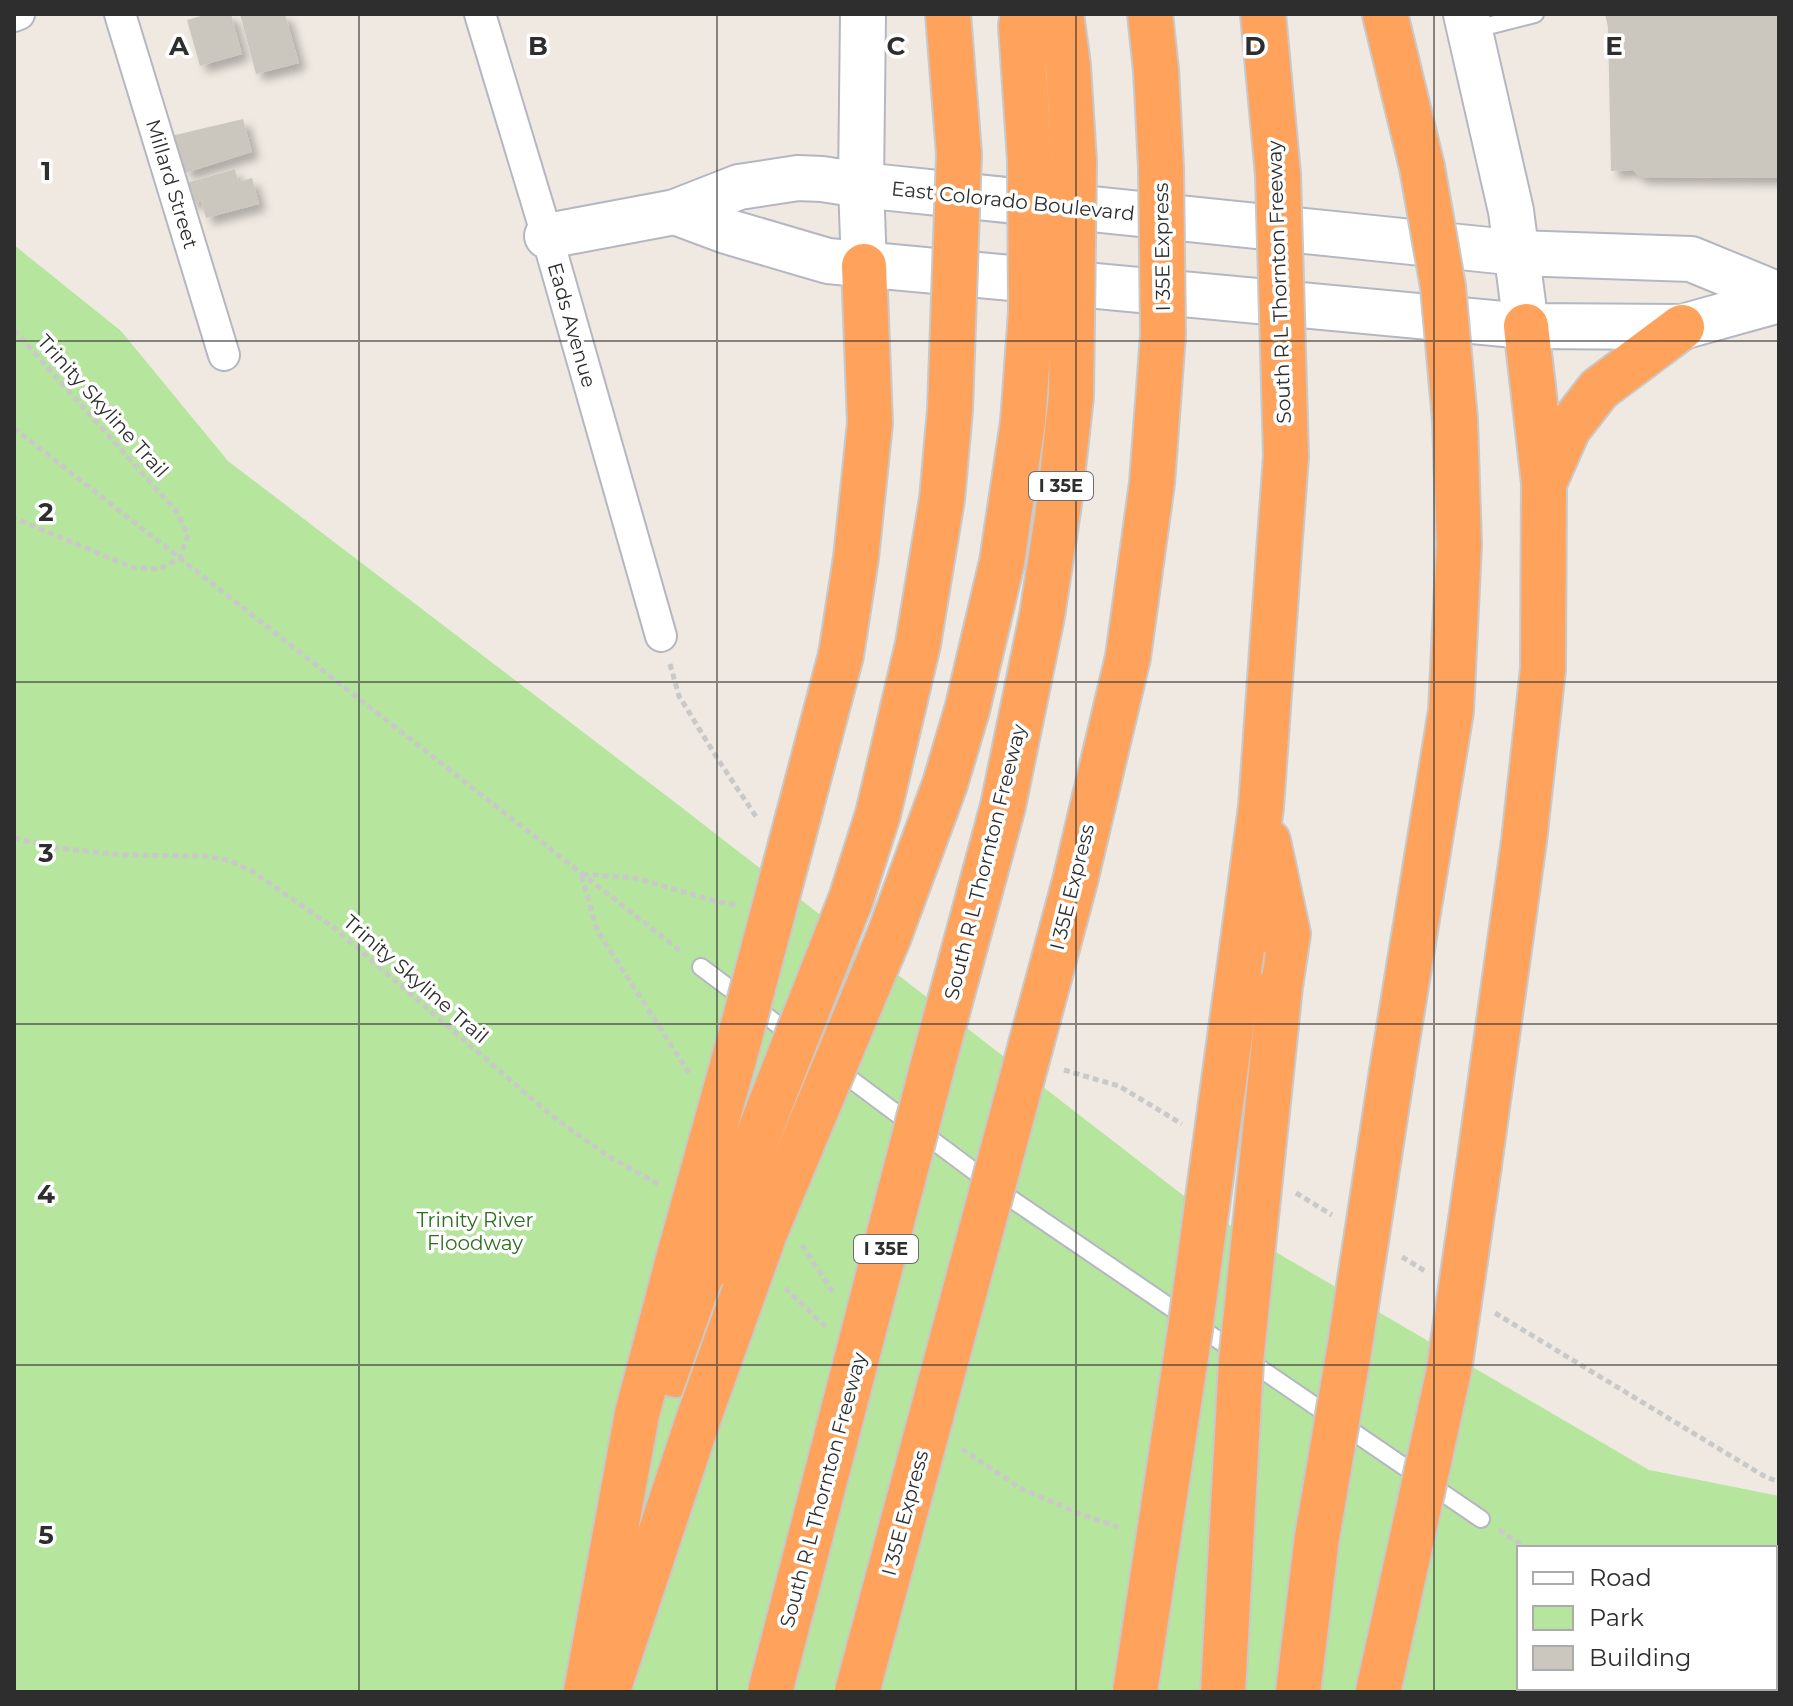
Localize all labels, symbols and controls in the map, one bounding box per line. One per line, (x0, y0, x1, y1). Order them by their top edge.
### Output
text: A (168, 30, 190, 62)
text: B (528, 30, 548, 62)
text: C (887, 30, 906, 62)
text: D (1244, 30, 1266, 62)
text: E (1605, 30, 1623, 62)
street label: Millard Street (141, 116, 203, 252)
street label: South R L Thornton Freeway (1262, 140, 1296, 424)
text: 1 (41, 155, 51, 187)
street label: East Colorado Boulevard (890, 176, 1136, 226)
street label: I 35E Express (1149, 182, 1175, 312)
street label: Eads Avenue (543, 260, 601, 390)
street label: Trinity Skyline Trail (33, 330, 173, 482)
road number: I 35E (1029, 472, 1093, 500)
text: 2 (38, 496, 54, 528)
street label: South R L Thornton Freeway (939, 721, 1031, 1002)
street label: I 35E Express (1045, 821, 1099, 952)
text: 3 (37, 837, 54, 869)
street label: Trinity Skyline Trail (339, 910, 493, 1048)
text: 4 (37, 1178, 55, 1210)
park label: Trinity River Floodway (416, 1208, 534, 1255)
road number: I 35E (854, 1235, 918, 1263)
street label: South R L Thornton Freeway (775, 1350, 871, 1630)
street label: I 35E Express (877, 1447, 933, 1578)
text: 5 (38, 1519, 54, 1551)
legend (1517, 1546, 1777, 1690)
text: Road (1589, 1563, 1652, 1592)
text: Park (1589, 1603, 1644, 1632)
text: Building (1589, 1643, 1692, 1672)

